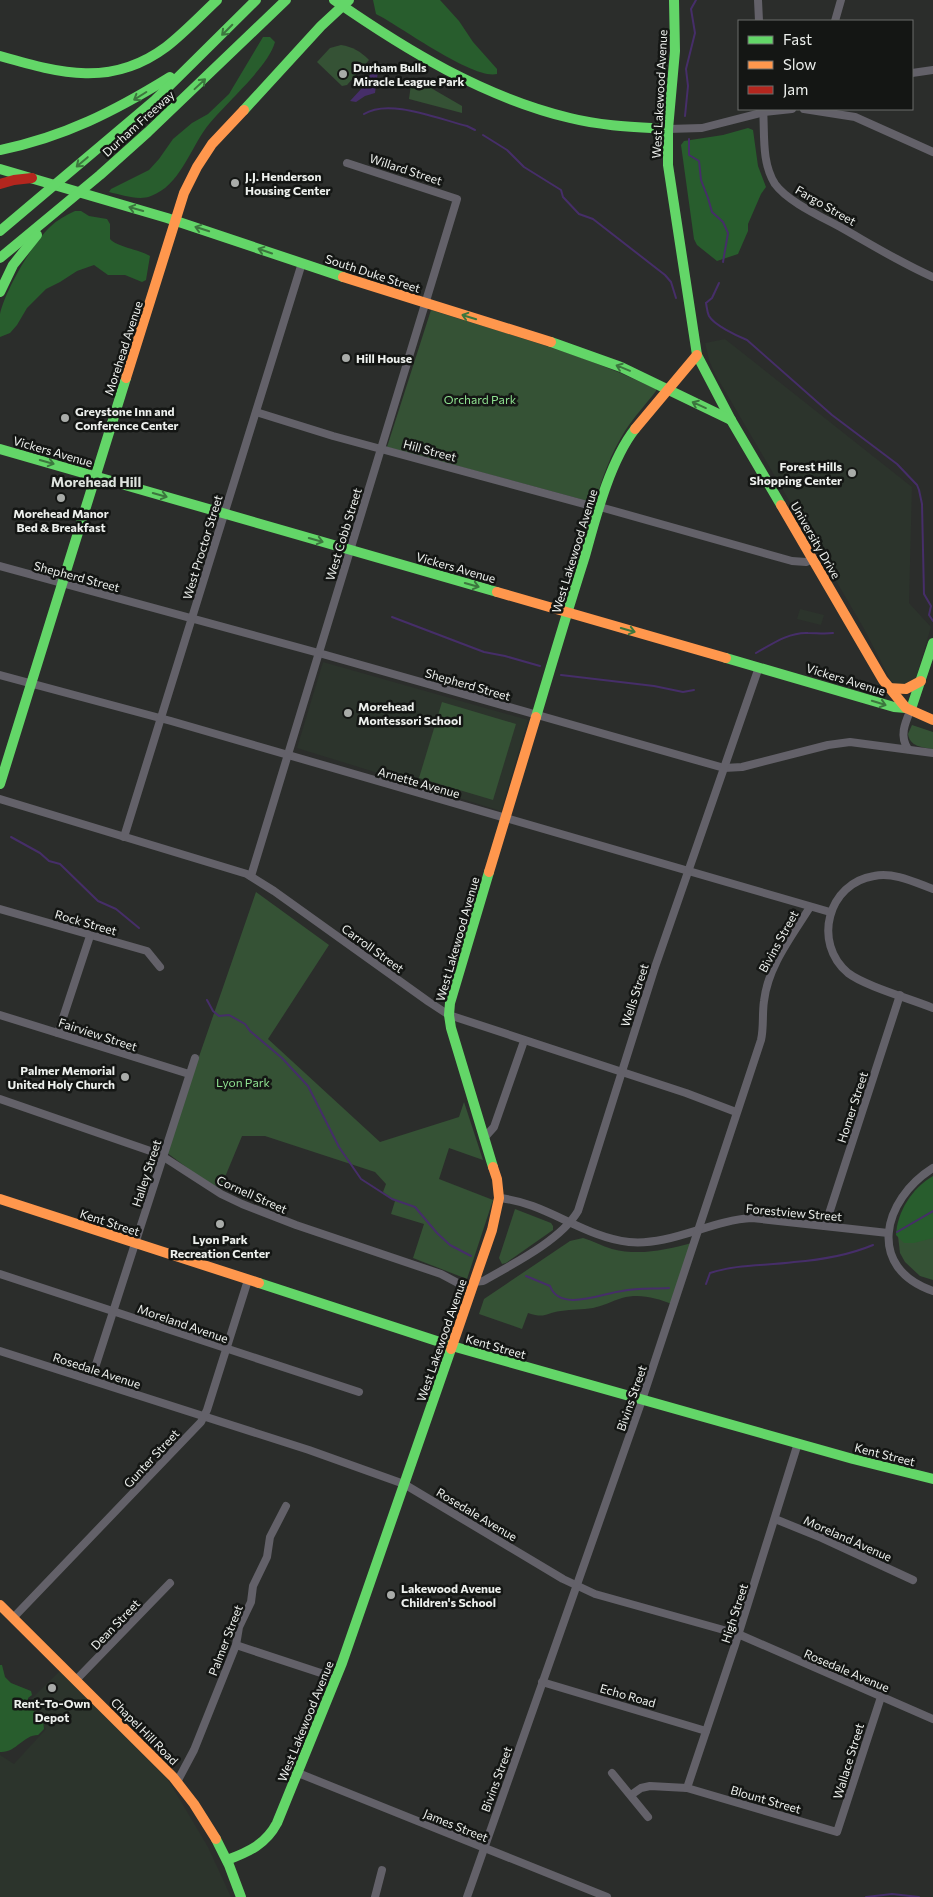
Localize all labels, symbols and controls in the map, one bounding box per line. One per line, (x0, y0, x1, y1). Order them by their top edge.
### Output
legend (738, 20, 913, 110)
one-way arrow (221, 24, 233, 36)
street label: West Lakewood Avenue (649, 29, 669, 159)
text: Fast (783, 30, 812, 48)
text: Slow (783, 55, 816, 73)
place label: Durham Bulls Miracle League Park (353, 60, 464, 88)
marker: Durham Bulls Miracle League Park (337, 68, 349, 80)
one-way arrow (193, 78, 206, 90)
text: Jam (783, 80, 808, 98)
street label: Durham Freeway (99, 87, 177, 159)
one-way arrow (134, 91, 148, 101)
street label: Willard Street (368, 151, 444, 187)
one-way arrow (75, 157, 88, 168)
place label: J.J. Henderson Housing Center (245, 169, 331, 197)
marker: J.J. Henderson Housing Center (229, 177, 241, 189)
street label: Fargo Street (793, 182, 859, 228)
one-way arrow (129, 204, 145, 214)
one-way arrow (194, 224, 210, 234)
one-way arrow (258, 246, 273, 255)
street label: South Duke Street (324, 251, 422, 295)
street label: Morehead Avenue (101, 299, 145, 397)
one-way arrow (461, 311, 477, 321)
place label: Hill House (356, 351, 412, 365)
marker: Hill House (340, 352, 352, 364)
one-way arrow (616, 363, 631, 372)
park label: Orchard Park (444, 392, 517, 406)
one-way arrow (692, 400, 707, 410)
place label: Greystone Inn and Conference Center (75, 404, 179, 432)
marker: Greystone Inn and Conference Center (59, 412, 71, 424)
street label: Vickers Avenue (12, 433, 94, 469)
street label: Hill Street (402, 436, 458, 464)
one-way arrow (38, 458, 54, 468)
place label: Forest Hills Shopping Center (750, 459, 842, 487)
marker: Forest Hills Shopping Center (846, 467, 858, 479)
district label: Morehead Hill (51, 473, 141, 490)
street label: West Cobb Street (322, 486, 364, 582)
street label: West Lakewood Avenue (548, 487, 600, 615)
one-way arrow (151, 491, 167, 500)
marker: Morehead Manor Bed & Breakfast (55, 492, 67, 504)
street label: West Proctor Street (179, 493, 225, 601)
street label: University Drive (788, 499, 844, 581)
place label: Morehead Manor Bed & Breakfast (13, 506, 109, 534)
one-way arrow (307, 536, 323, 545)
street label: Vickers Avenue (415, 549, 497, 585)
street label: Shepherd Street (33, 558, 122, 594)
one-way arrow (464, 581, 480, 590)
one-way arrow (620, 625, 636, 635)
street label: Vickers Avenue (805, 660, 887, 698)
street label: Shepherd Street (424, 665, 512, 703)
one-way arrow (870, 698, 886, 708)
place label: Morehead Montessori School (358, 699, 461, 727)
marker: Morehead Montessori School (342, 707, 354, 719)
street label: Arnette Avenue (376, 764, 462, 800)
street label: West Lakewood Avenue (433, 875, 481, 1003)
street label: Rock Street (54, 907, 119, 937)
street label: Bivins Street (755, 908, 801, 974)
street label: Carroll Street (339, 921, 407, 975)
street label: Wells Street (617, 962, 651, 1028)
street label: Fairview Street (57, 1015, 139, 1053)
place label: Palmer Memorial United Holy Church (7, 1063, 115, 1091)
street label: Homer Street (834, 1070, 870, 1144)
marker: Palmer Memorial United Holy Church (119, 1071, 131, 1083)
park label: Lyon Park (216, 1075, 270, 1089)
street label: Halley Street (129, 1137, 163, 1208)
street label: Cornell Street (215, 1172, 289, 1216)
street label: Forestview Street (745, 1201, 843, 1223)
street label: Kent Street (78, 1206, 142, 1238)
marker: Lyon Park Recreation Center (214, 1218, 226, 1230)
place label: Lyon Park Recreation Center (170, 1232, 270, 1260)
street label: West Lakewood Avenue (413, 1277, 469, 1403)
street label: Moreland Avenue (136, 1301, 230, 1345)
street label: Kent Street (464, 1331, 528, 1361)
street label: Rosedale Avenue (51, 1349, 143, 1391)
street label: Bivins Street (613, 1363, 649, 1433)
street label: Gunter Street (120, 1426, 182, 1490)
street label: Kent Street (853, 1440, 917, 1468)
street label: Rosedale Avenue (434, 1484, 520, 1544)
street label: Moreland Avenue (802, 1512, 894, 1564)
place label: Lakewood Avenue Children's School (401, 1581, 501, 1609)
street label: High Street (718, 1581, 750, 1644)
marker: Lakewood Avenue Children's School (385, 1589, 397, 1601)
street label: Dean Street (88, 1596, 143, 1652)
street label: Palmer Street (205, 1603, 245, 1677)
street label: Rosedale Avenue (802, 1646, 892, 1694)
street label: West Lakewood Avenue (274, 1659, 336, 1783)
street label: Echo Road (598, 1680, 658, 1710)
marker: Rent-To-Own Depot (46, 1682, 58, 1694)
street label: Chapel Hill Road (109, 1695, 181, 1767)
place label: Rent-To-Own Depot (14, 1696, 90, 1724)
street label: Wallace Street (830, 1721, 866, 1801)
street label: Bivins Street (478, 1744, 514, 1814)
street label: Blount Street (729, 1782, 803, 1816)
street label: James Street (421, 1806, 490, 1845)

